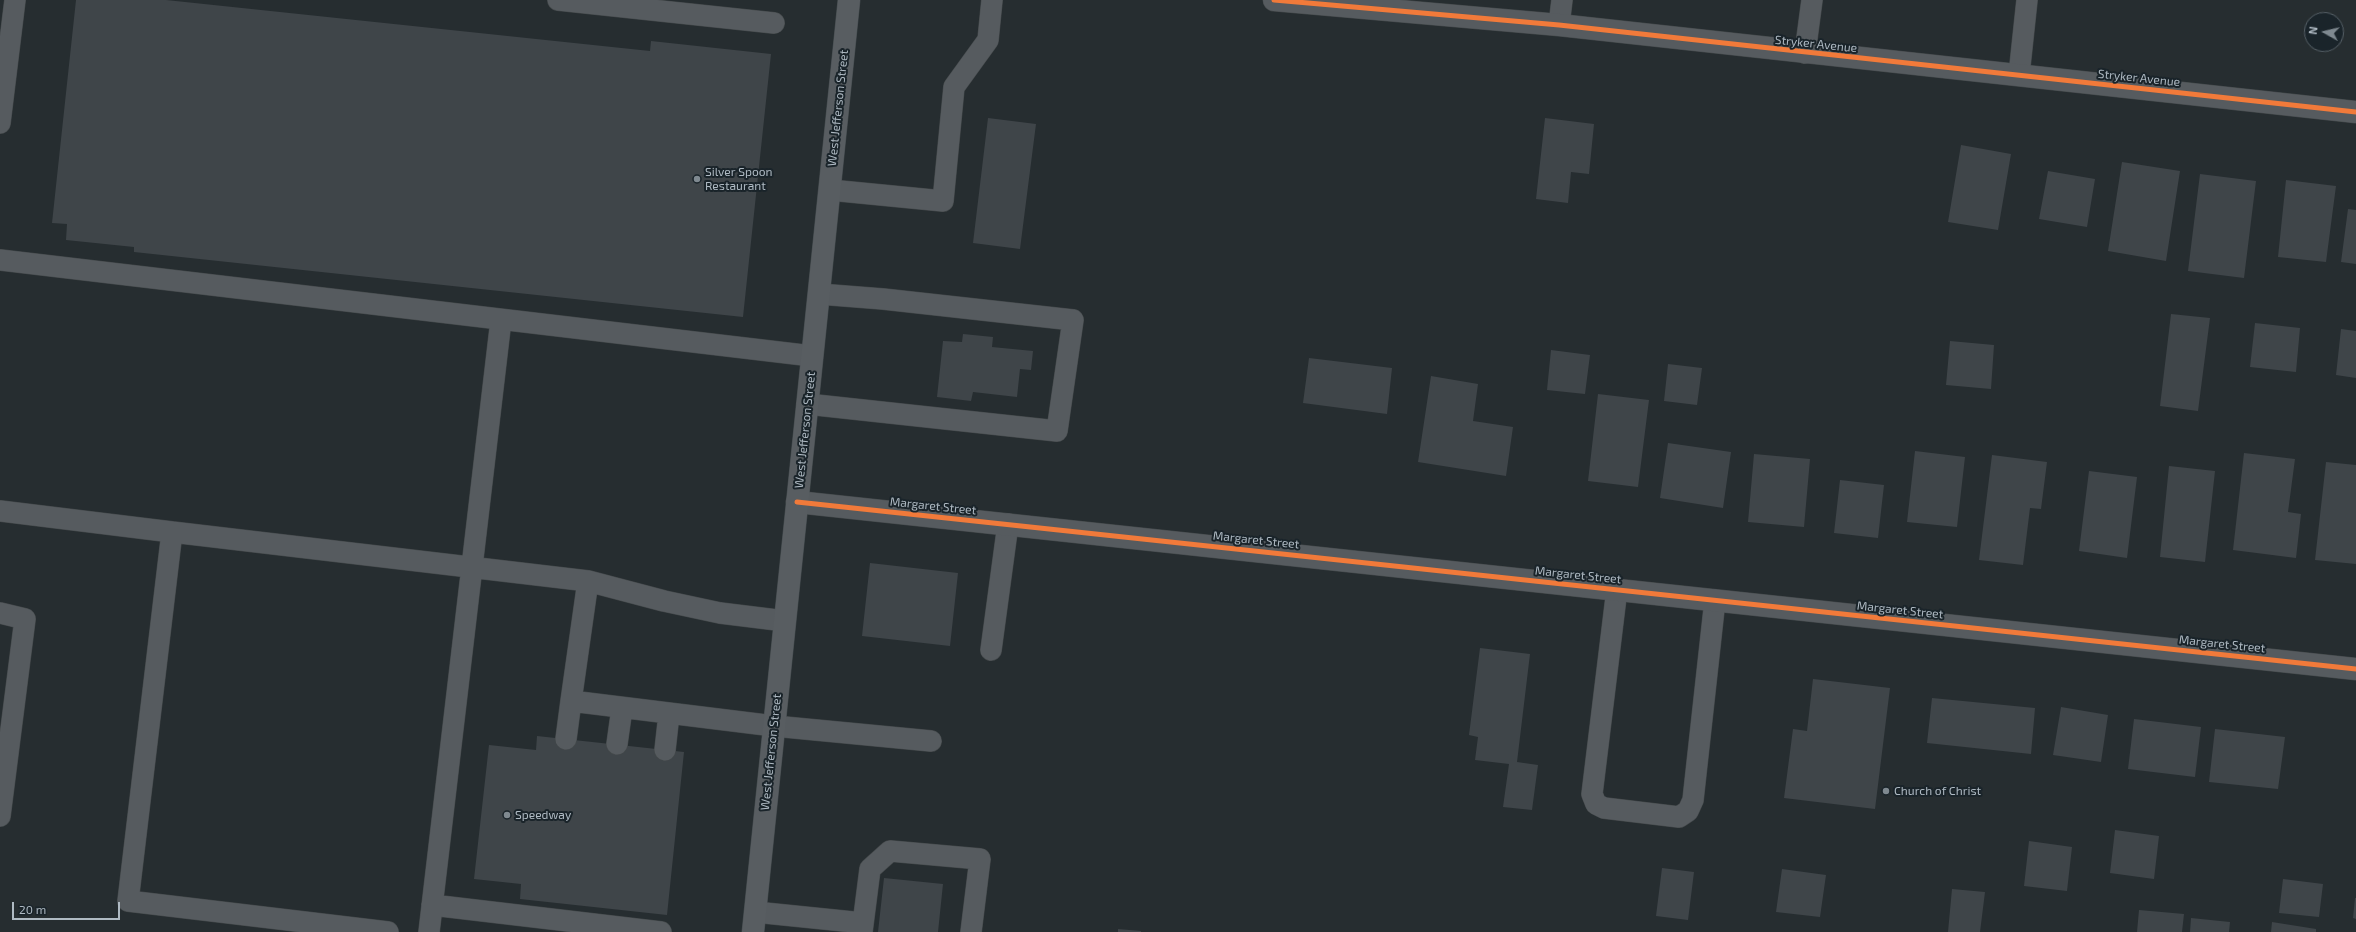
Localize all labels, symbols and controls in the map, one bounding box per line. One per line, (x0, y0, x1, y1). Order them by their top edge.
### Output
north arrow (2304, 12, 2344, 52)
text: N (2306, 26, 2320, 35)
street label: Stryker Avenue (1774, 33, 1858, 55)
street label: West Jefferson Street (825, 49, 851, 167)
street label: Stryker Avenue (2097, 67, 2181, 89)
place label: Silver Spoon Restaurant (705, 165, 773, 193)
marker: Silver Spoon Restaurant (692, 174, 702, 184)
street label: West Jefferson Street (792, 371, 818, 489)
street label: Margaret Street (889, 494, 977, 518)
street label: Margaret Street (1212, 528, 1300, 552)
street label: Margaret Street (1534, 563, 1622, 587)
street label: Margaret Street (1856, 598, 1944, 622)
street label: Margaret Street (2178, 632, 2266, 656)
street label: West Jefferson Street (758, 693, 784, 811)
place label: Church of Christ (1894, 784, 1981, 798)
marker: Church of Christ (1881, 786, 1891, 796)
place label: Speedway (515, 808, 571, 822)
marker: Speedway (502, 810, 512, 820)
scale bar (14, 894, 122, 920)
text: 20 m (19, 902, 46, 916)

